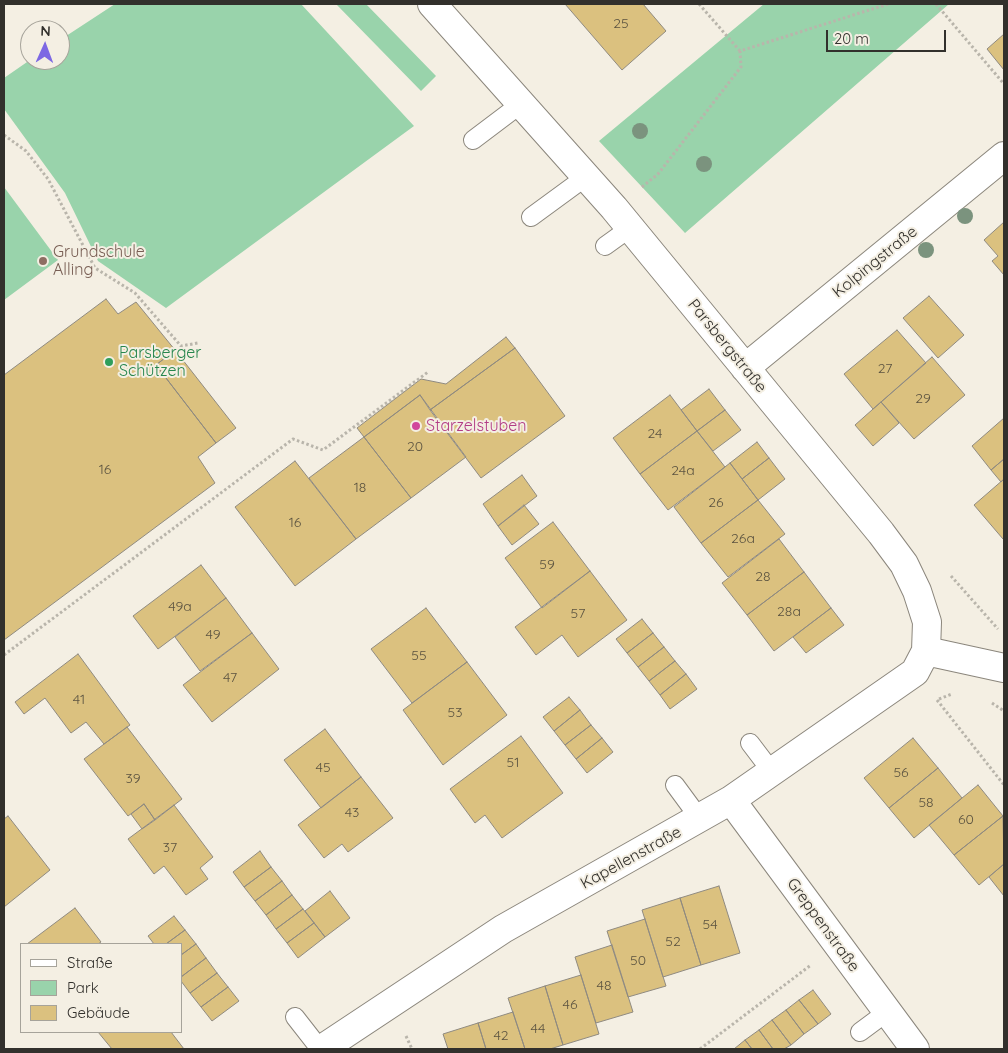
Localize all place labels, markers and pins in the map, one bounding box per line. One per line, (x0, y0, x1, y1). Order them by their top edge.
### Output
place label: Grundschule Alling (53, 242, 145, 280)
marker: Grundschule Alling (37, 255, 49, 267)
place label: Parsberger Schützen (119, 343, 201, 381)
marker: Parsberger Schützen (103, 356, 115, 368)
place label: Starzelstuben (426, 416, 527, 436)
marker: Starzelstuben (410, 420, 422, 432)

